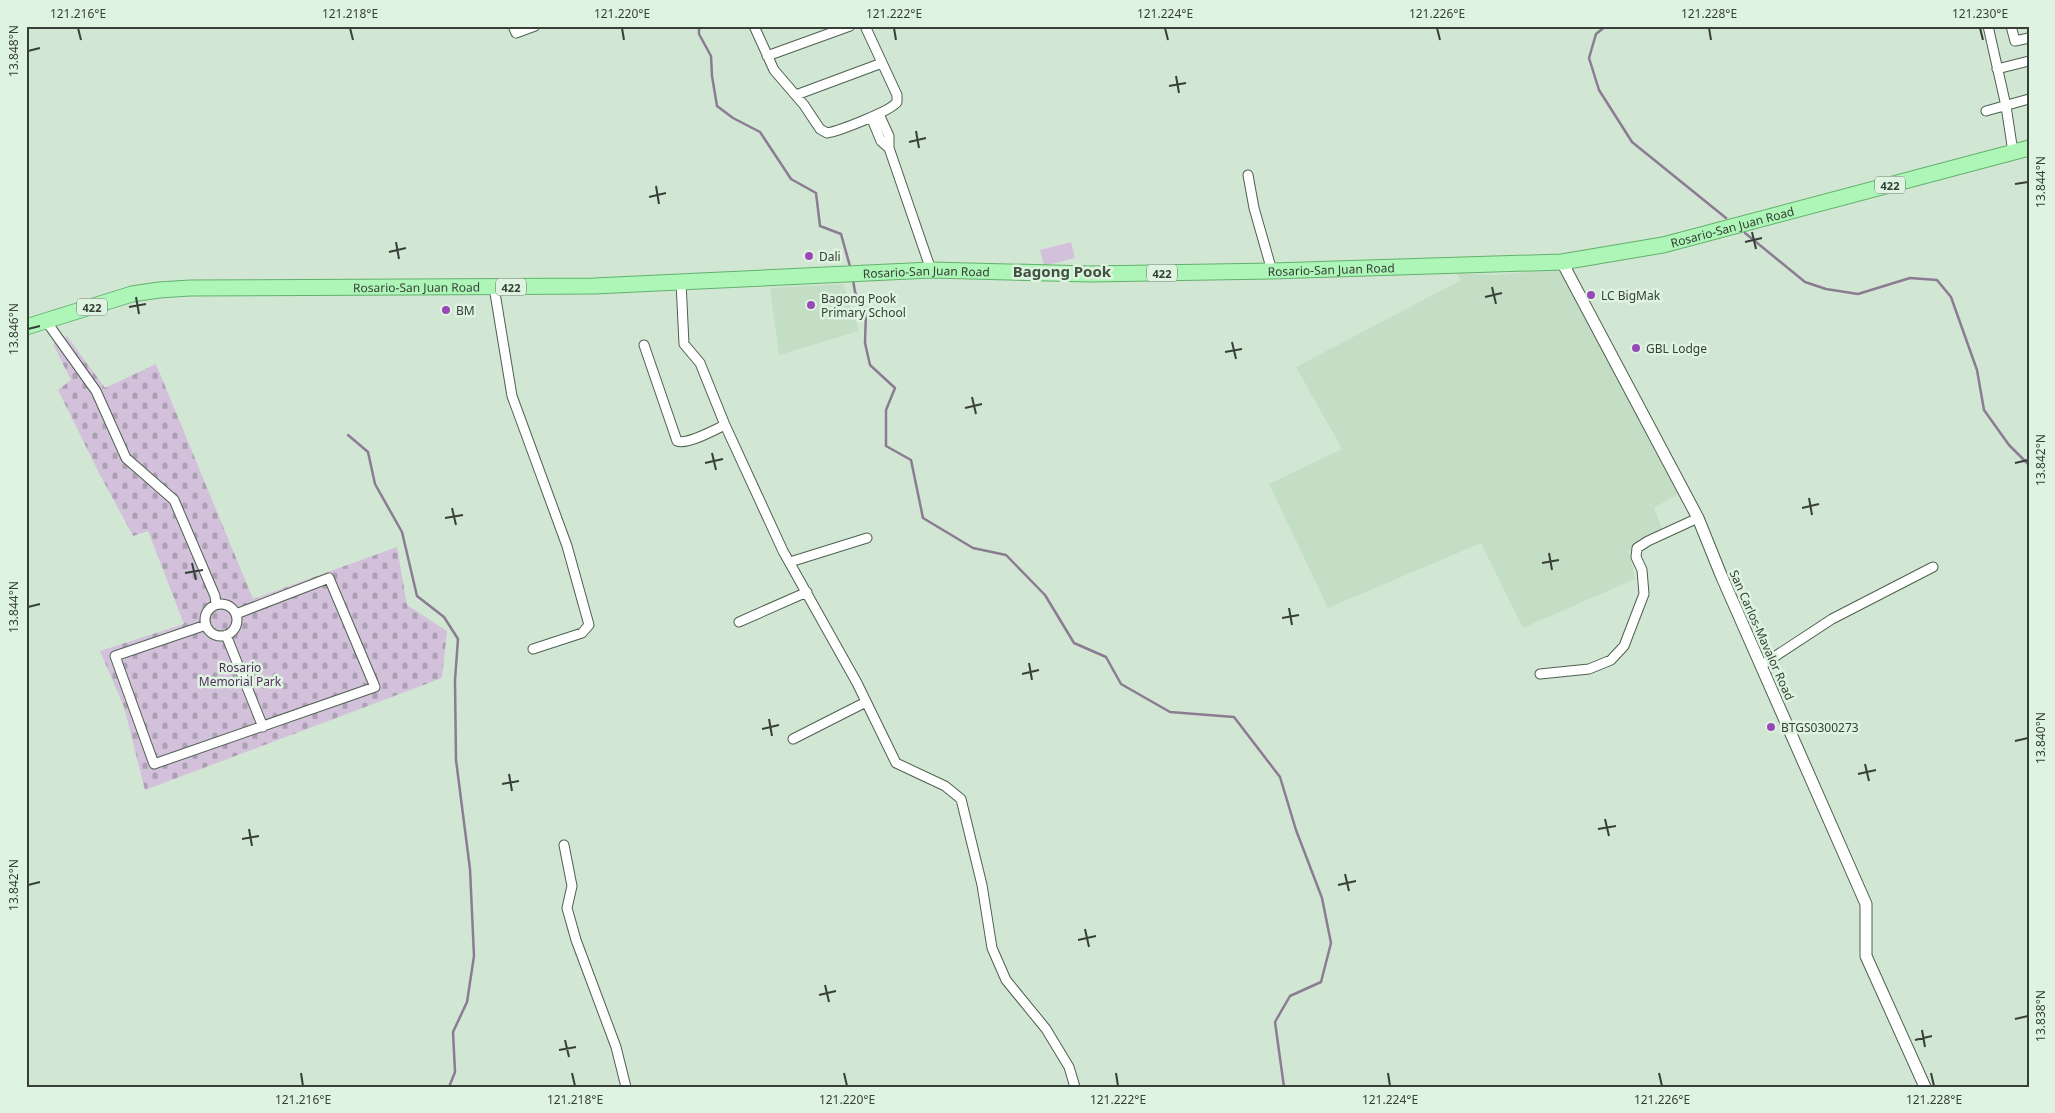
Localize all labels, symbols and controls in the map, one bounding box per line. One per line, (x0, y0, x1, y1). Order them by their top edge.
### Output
text: 121.216°E (50, 5, 106, 22)
text: 121.218°E (322, 5, 378, 22)
text: 121.220°E (594, 5, 650, 22)
text: 121.222°E (866, 5, 922, 22)
text: 121.224°E (1137, 5, 1193, 22)
text: 121.226°E (1409, 5, 1465, 22)
text: 121.228°E (1681, 5, 1737, 22)
text: 121.230°E (1952, 5, 2008, 22)
text: 13.848°N (5, 25, 22, 77)
text: 13.844°N (2032, 156, 2049, 208)
road number: 422 (1875, 176, 1905, 194)
street label: Rosario-San Juan Road (1669, 202, 1796, 251)
place label: Dali (819, 248, 841, 265)
marker: Dali (803, 250, 815, 262)
street label: Rosario-San Juan Road (1267, 259, 1395, 280)
street label: Rosario-San Juan Road (862, 261, 990, 282)
district label: Bagong Pook (1013, 261, 1112, 281)
road number: 422 (1147, 264, 1177, 282)
street label: Rosario-San Juan Road (353, 278, 480, 296)
road number: 422 (496, 278, 526, 296)
place label: LC BigMak (1601, 287, 1661, 304)
marker: LC BigMak (1585, 289, 1597, 301)
place label: Bagong Pook Primary School (821, 290, 906, 321)
road number: 422 (77, 298, 107, 316)
marker: Bagong Pook Primary School (805, 299, 817, 311)
place label: BM (456, 302, 475, 319)
text: 13.846°N (5, 303, 22, 355)
marker: BM (440, 304, 452, 316)
place label: GBL Lodge (1646, 340, 1707, 357)
marker: GBL Lodge (1630, 342, 1642, 354)
text: 13.842°N (2032, 434, 2049, 486)
street label: San Carlos-Mavalor Road (1726, 567, 1798, 703)
text: 13.844°N (5, 581, 22, 633)
park label: Rosario Memorial Park (199, 659, 282, 690)
text: 13.840°N (2032, 712, 2049, 764)
place label: BTGS0300273 (1781, 719, 1859, 736)
marker: BTGS0300273 (1765, 721, 1777, 733)
text: 13.842°N (5, 859, 22, 911)
text: 13.838°N (2032, 990, 2049, 1042)
text: 121.216°E (275, 1091, 331, 1108)
text: 121.218°E (547, 1091, 603, 1108)
text: 121.220°E (819, 1091, 875, 1108)
text: 121.222°E (1090, 1091, 1146, 1108)
text: 121.224°E (1362, 1091, 1418, 1108)
text: 121.226°E (1634, 1091, 1690, 1108)
text: 121.228°E (1906, 1091, 1962, 1108)

